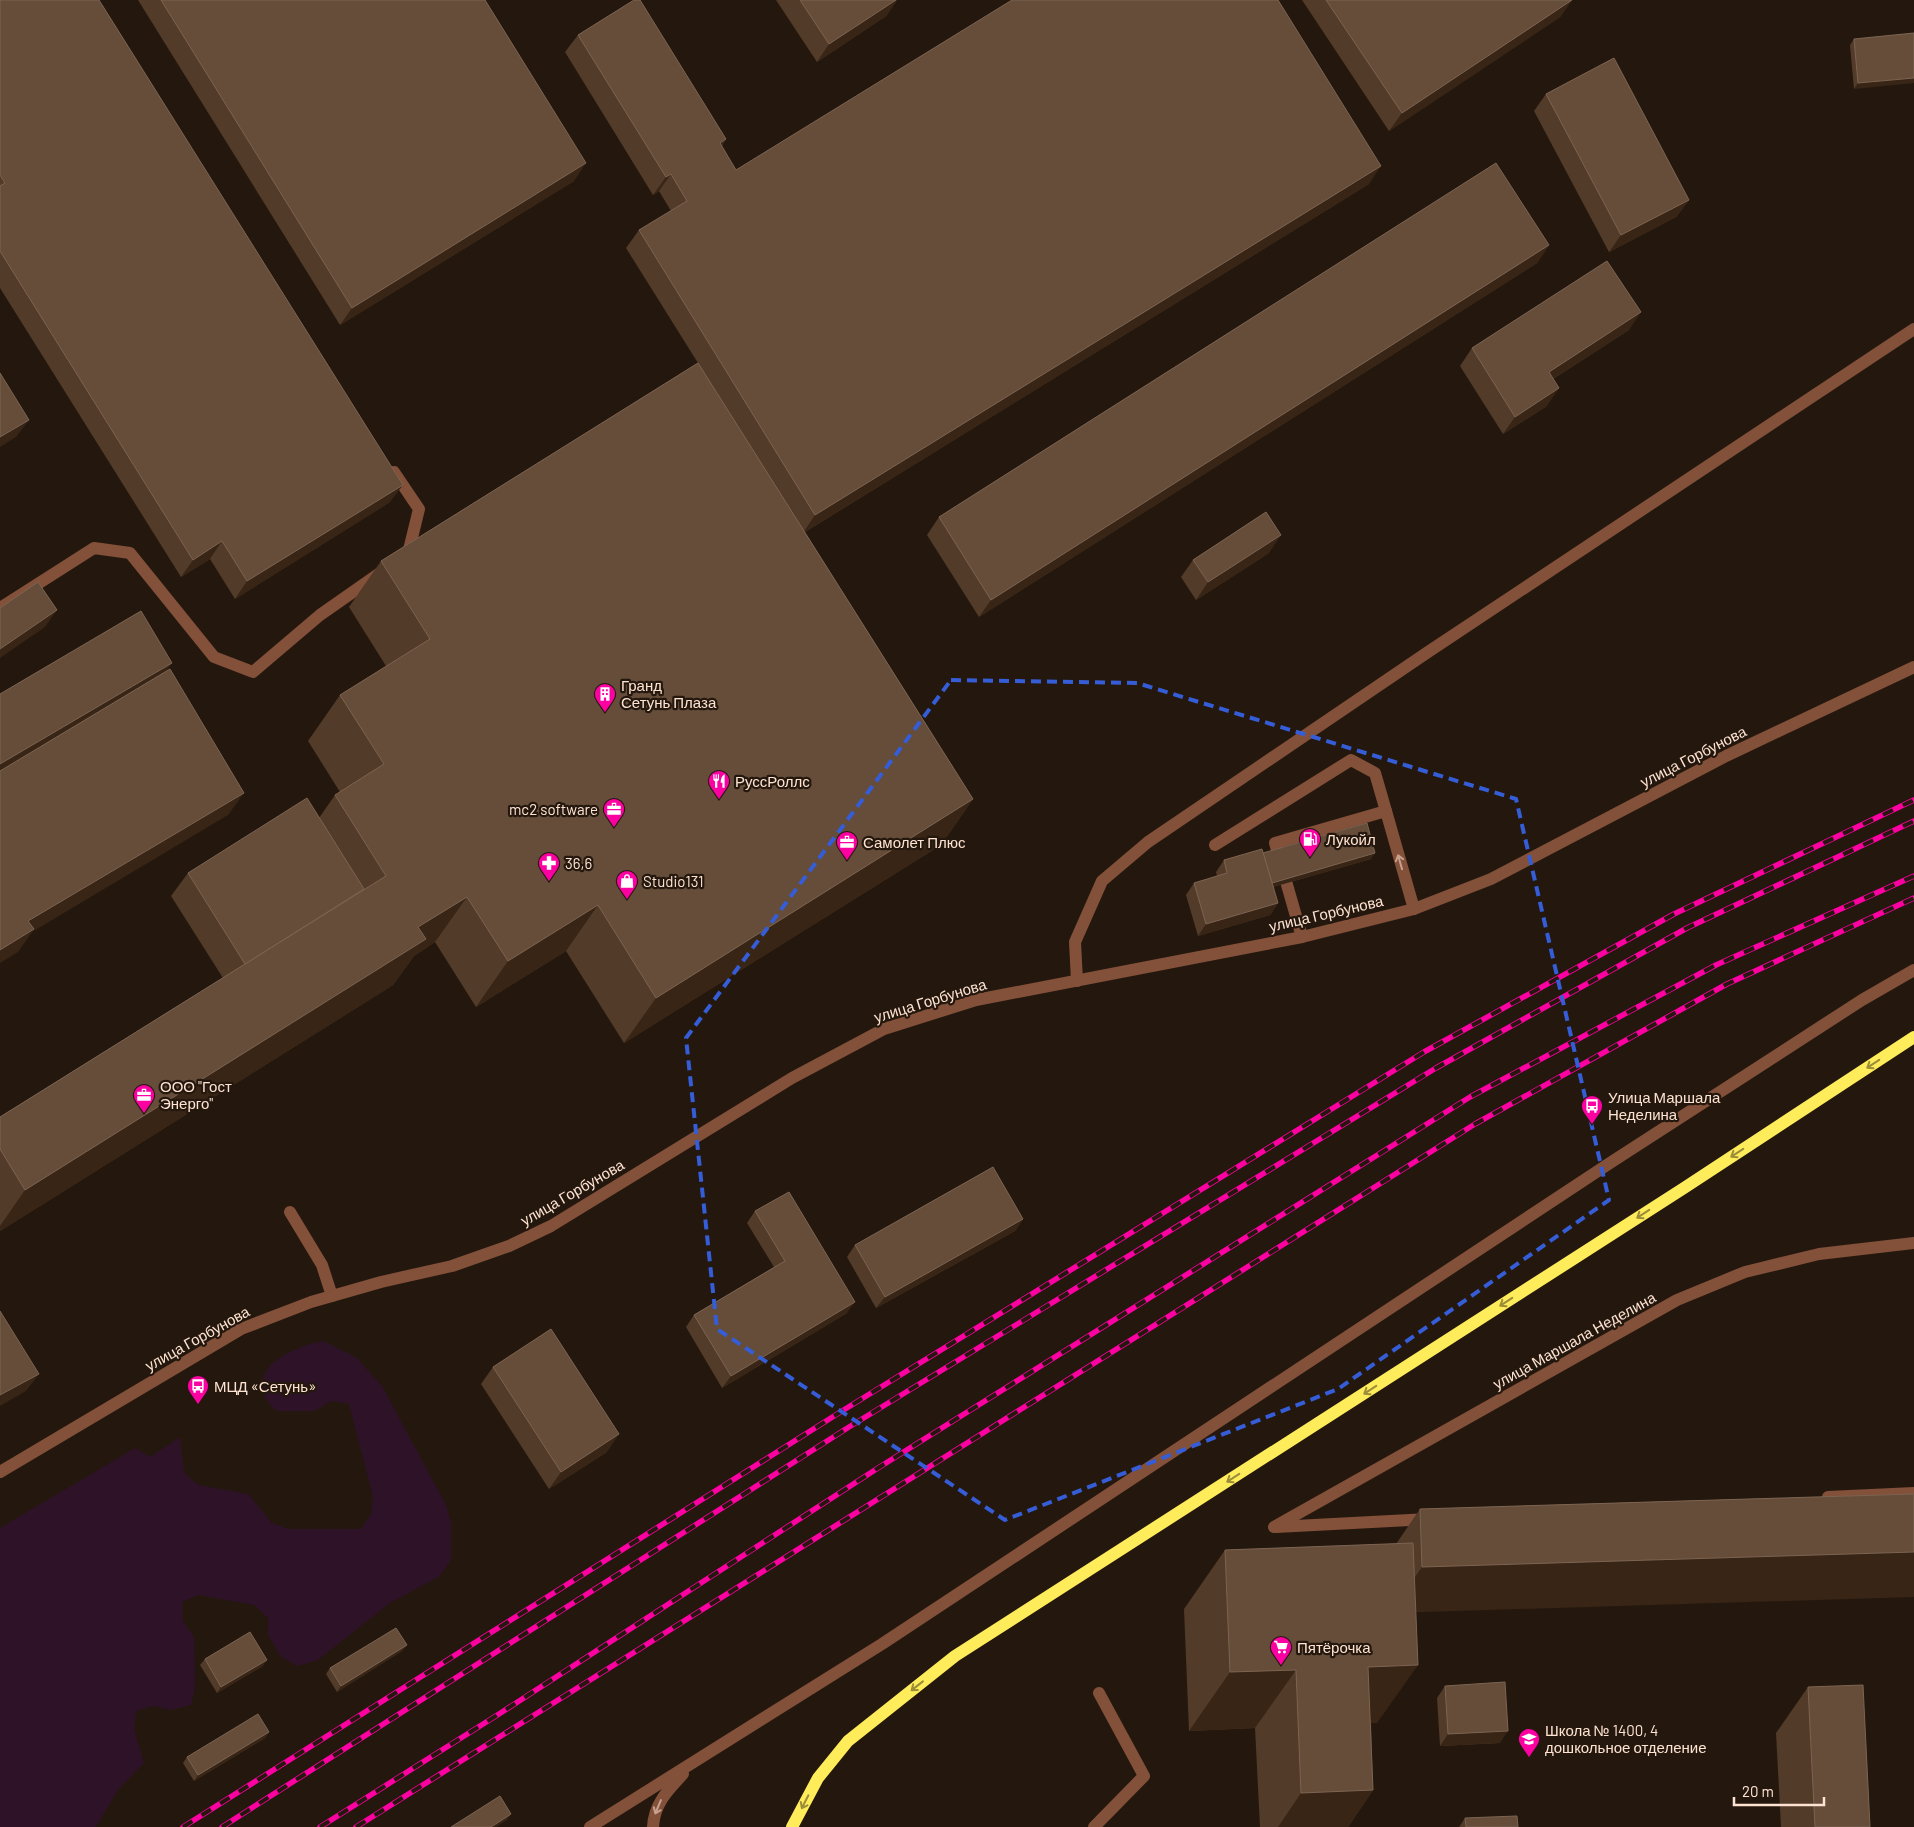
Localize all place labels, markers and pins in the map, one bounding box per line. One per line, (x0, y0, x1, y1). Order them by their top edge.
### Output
place label: Гранд Сетунь Плаза (621, 676, 717, 711)
building icon: Гранд Сетунь Плаза (593, 682, 617, 713)
restaurant icon: РуссРоллс (707, 769, 731, 800)
place label: РуссРоллс (735, 772, 810, 790)
office icon: mc2 software (602, 797, 626, 828)
place label: mc2 software (509, 800, 598, 818)
fuel station icon: Лукойл (1298, 827, 1322, 858)
office icon: Самолет Плюс (835, 830, 859, 861)
place label: Лукойл (1326, 830, 1376, 848)
place label: Самолет Плюс (863, 833, 966, 851)
pharmacy icon: 36,6 (537, 851, 561, 882)
place label: 36,6 (565, 854, 592, 872)
shop icon: Studio131 (615, 869, 639, 900)
place label: Studio131 (643, 872, 704, 890)
place label: ООО "Гост Энерго" (160, 1077, 232, 1112)
office icon: ООО "Гост Энерго" (132, 1083, 156, 1114)
place label: Улица Маршала Неделина (1608, 1088, 1721, 1123)
bus stop icon: Улица Маршала Неделина (1580, 1094, 1604, 1125)
bus stop icon: МЦД «Сетунь» (186, 1374, 210, 1405)
place label: МЦД «Сетунь» (214, 1377, 316, 1395)
supermarket icon: Пятёрочка (1269, 1635, 1293, 1666)
place label: Пятёрочка (1297, 1638, 1371, 1656)
place label: Школа № 1400, 4 дошкольное отделение (1545, 1721, 1707, 1756)
school or university icon: Школа № 1400, 4 дошкольное отделение (1517, 1727, 1541, 1758)

